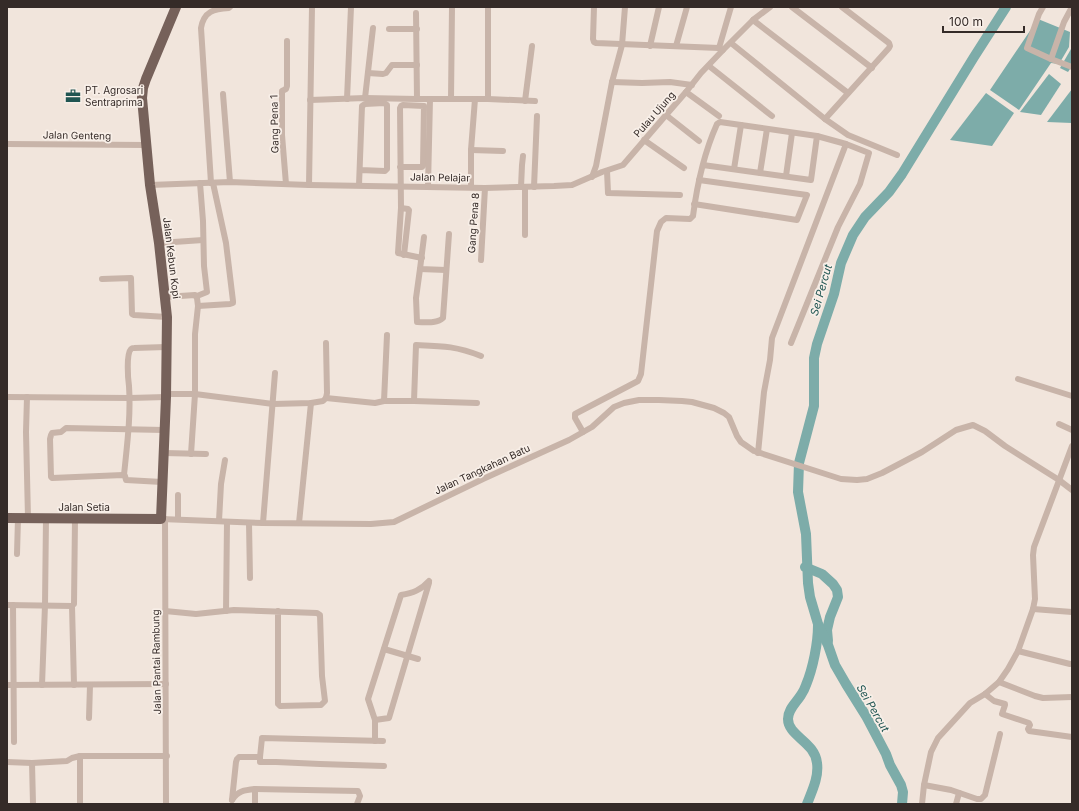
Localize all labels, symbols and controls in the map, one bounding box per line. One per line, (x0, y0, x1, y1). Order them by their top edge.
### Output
scale bar (943, 8, 1024, 34)
text: 100 m (949, 14, 983, 29)
place label: PT. Agrosari Sentraprima (85, 84, 143, 108)
office icon: PT. Agrosari Sentraprima (64, 87, 82, 105)
street label: Pulau Ujung (631, 89, 677, 139)
street label: Gang Pena 1 (267, 95, 281, 153)
street label: Jalan Genteng (43, 128, 111, 142)
street label: Jalan Pelajar (410, 170, 470, 184)
street label: Gang Pena 8 (465, 192, 481, 254)
street label: Jalan Kebun Kopi (161, 217, 183, 299)
water label: Sei Percut (807, 262, 835, 317)
street label: Jalan Tangkahan Batu (432, 442, 532, 496)
street label: Jalan Setia (58, 501, 110, 513)
street label: Jalan Pantai Rambung (149, 609, 163, 715)
water label: Sei Percut (854, 682, 892, 735)

